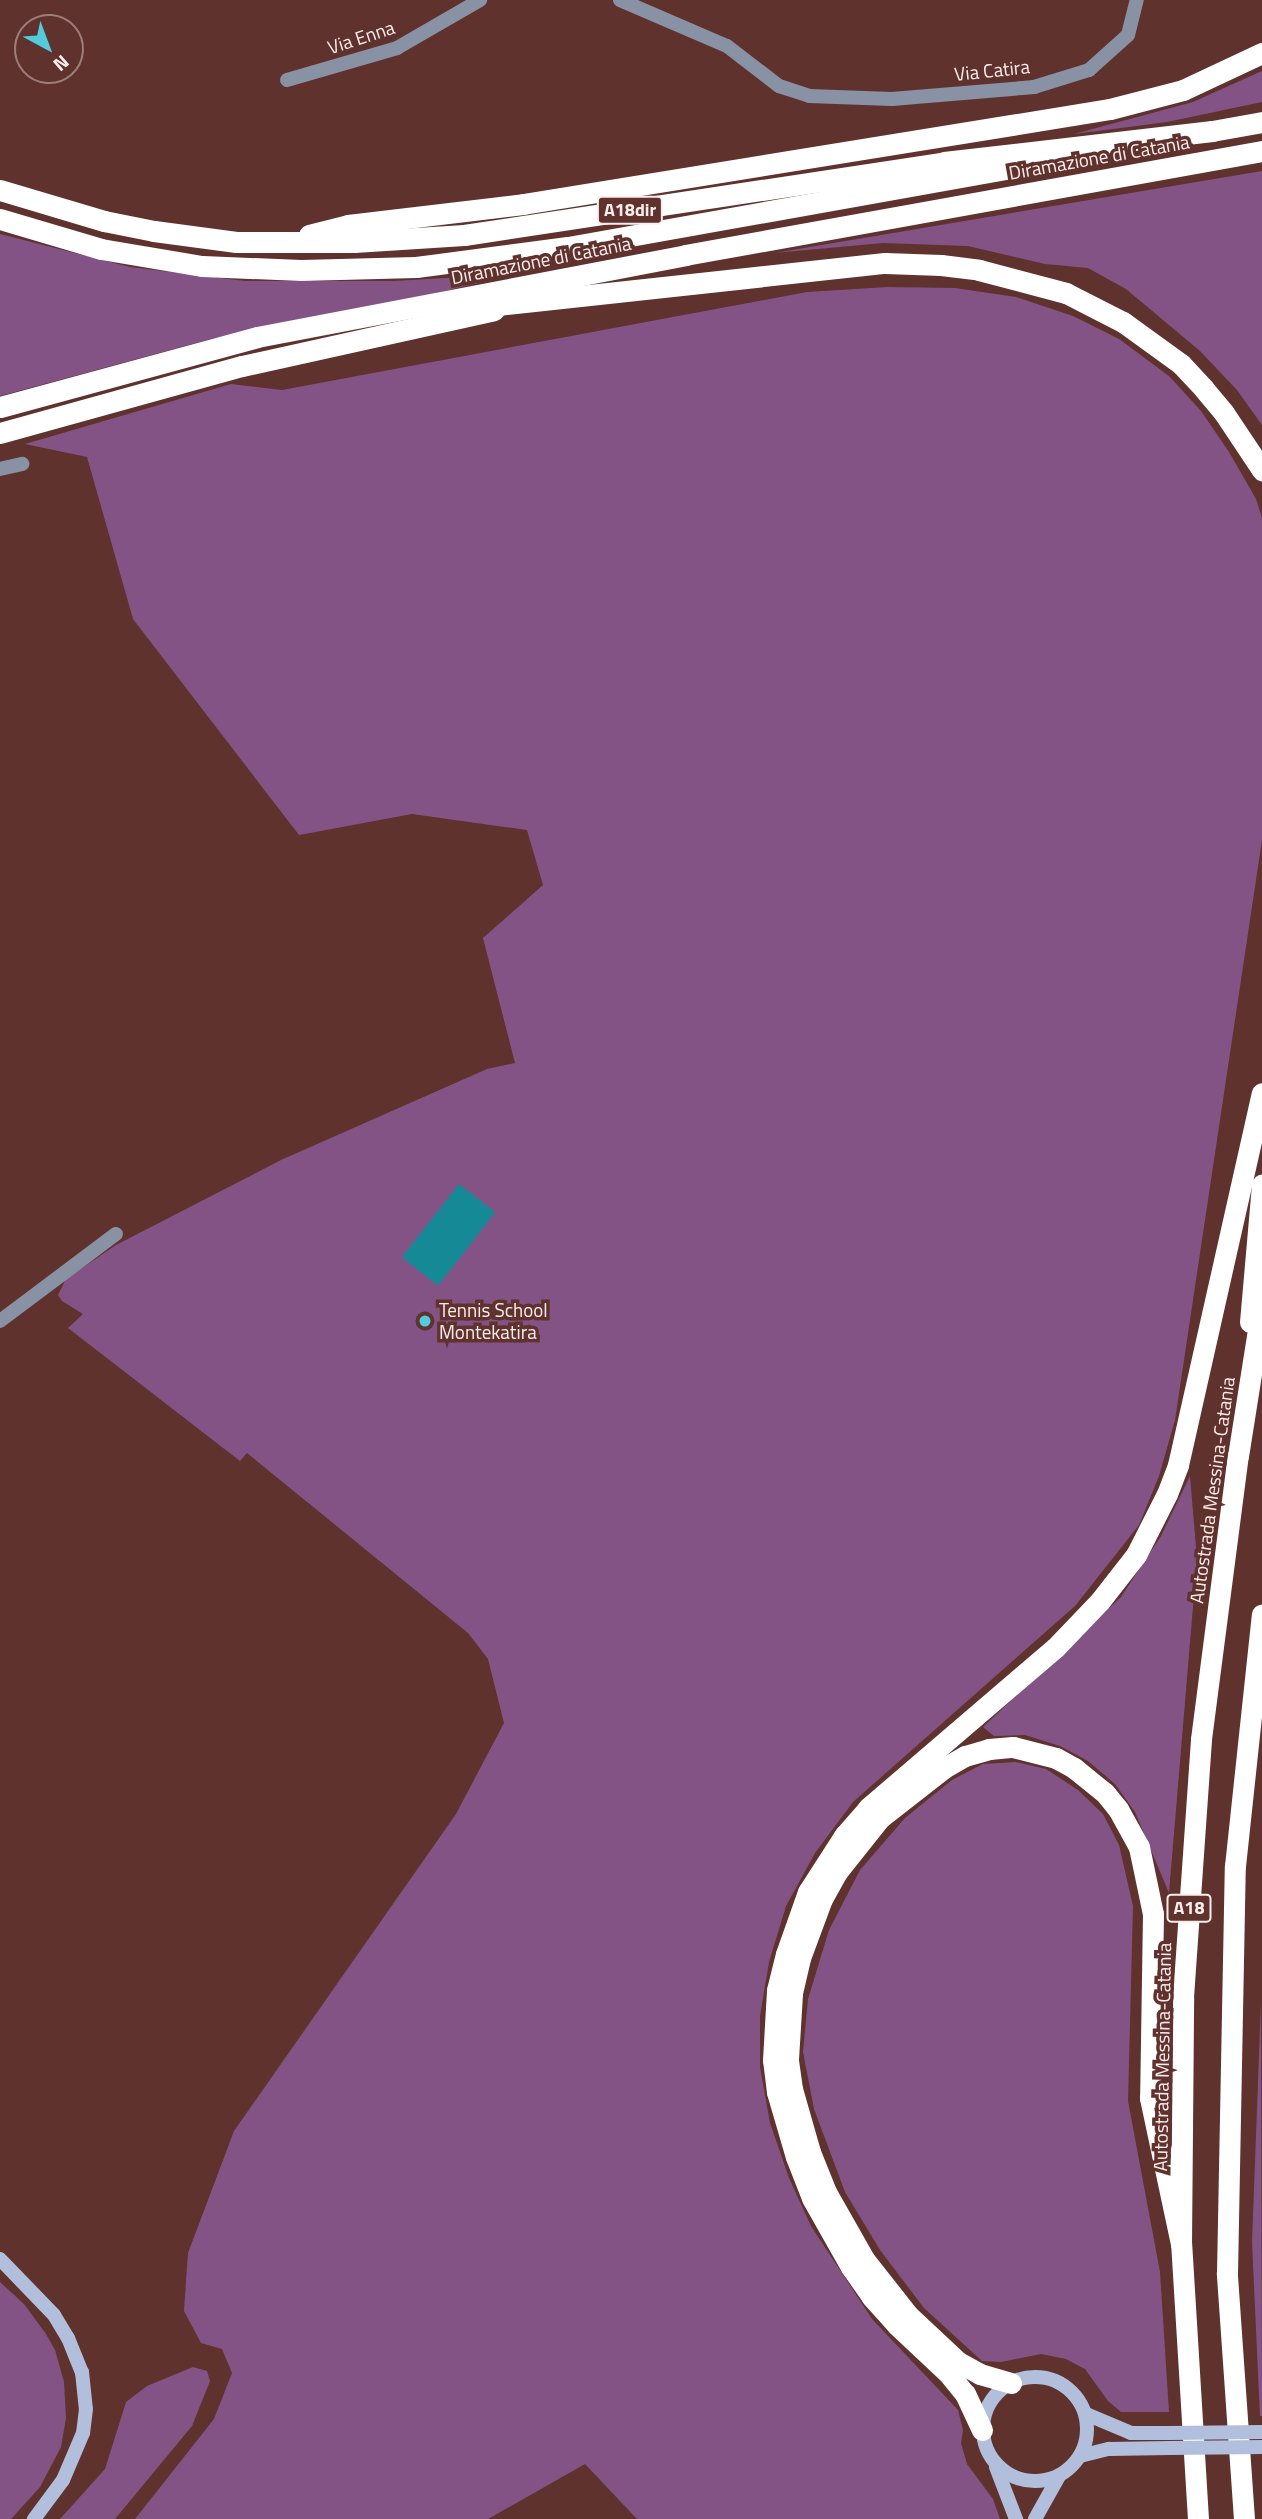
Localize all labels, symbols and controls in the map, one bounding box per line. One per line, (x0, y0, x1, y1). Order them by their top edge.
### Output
north arrow (14, 14, 84, 84)
street label: Via Enna (324, 15, 398, 59)
text: N (47, 48, 76, 79)
street label: Via Catira (953, 55, 1031, 85)
street label: Diramazione di Catania (1007, 130, 1191, 184)
road number: A18dir (597, 196, 663, 224)
street label: Diramazione di Catania (449, 231, 633, 289)
place label: Tennis School Montekatira (439, 1299, 548, 1343)
marker: Tennis School Montekatira (417, 1313, 433, 1329)
street label: Autostrada Messina-Catania (1185, 1375, 1239, 1605)
road number: A18 (1166, 1894, 1212, 1922)
street label: Autostrada Messina-Catania (1149, 1942, 1175, 2172)

